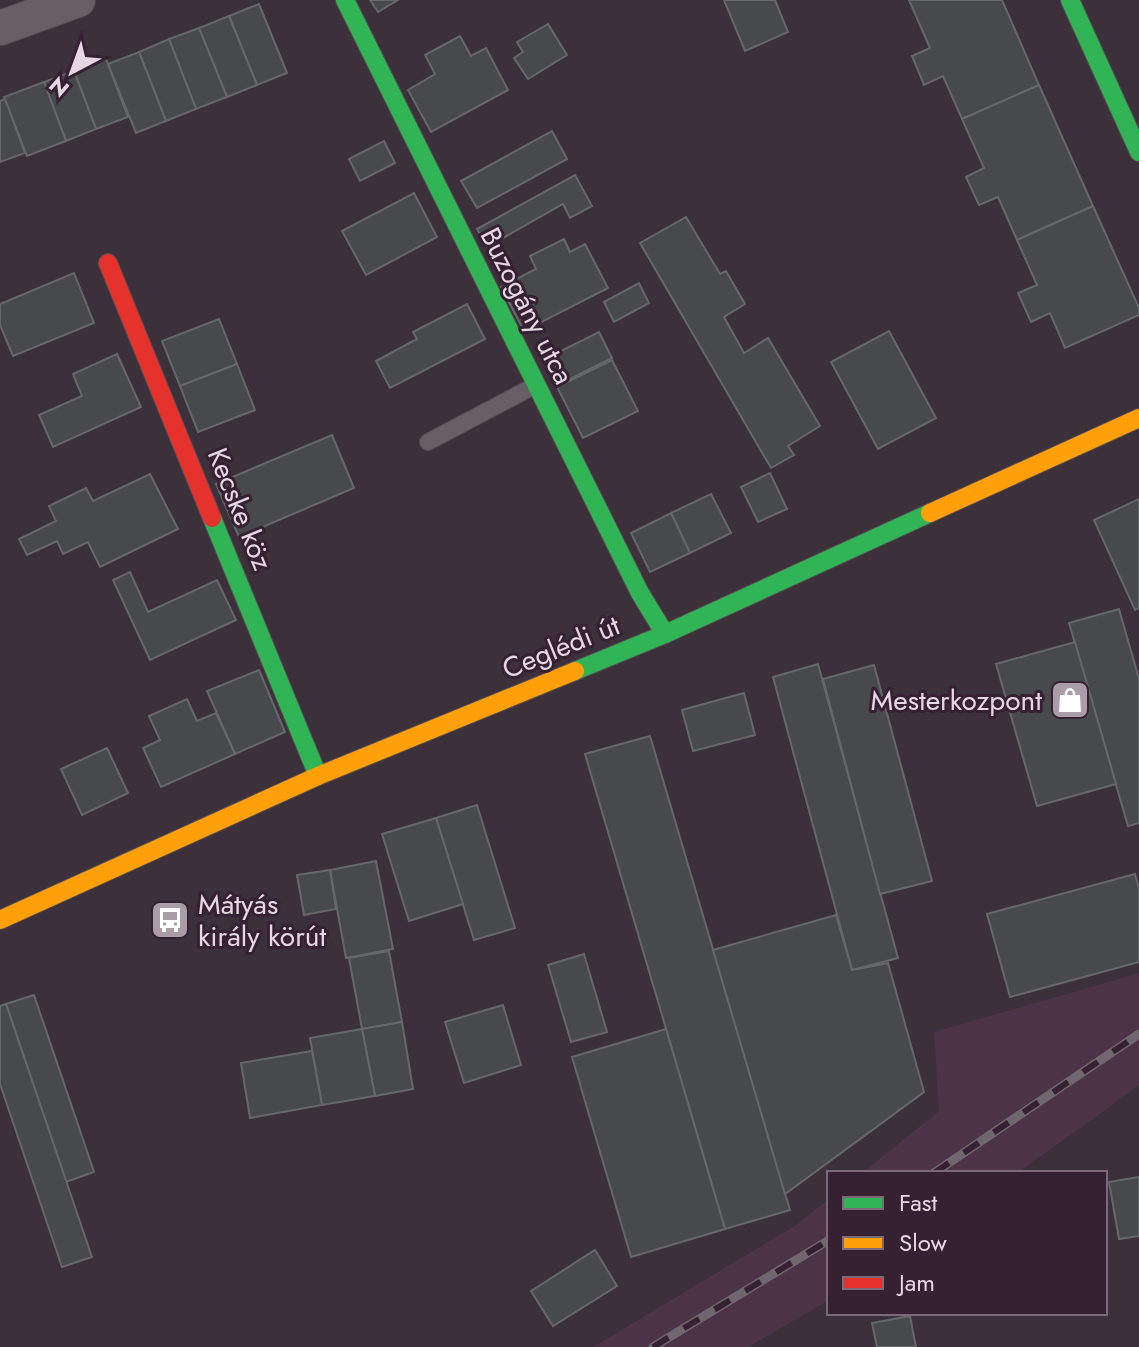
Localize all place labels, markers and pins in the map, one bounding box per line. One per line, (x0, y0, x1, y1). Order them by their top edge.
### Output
shop icon: Mesterkozpont (1049, 679, 1091, 721)
place label: Mesterkozpont (871, 680, 1042, 721)
place label: Mátyás király körút (198, 884, 326, 957)
bus stop icon: Mátyás király körút (149, 899, 191, 941)

